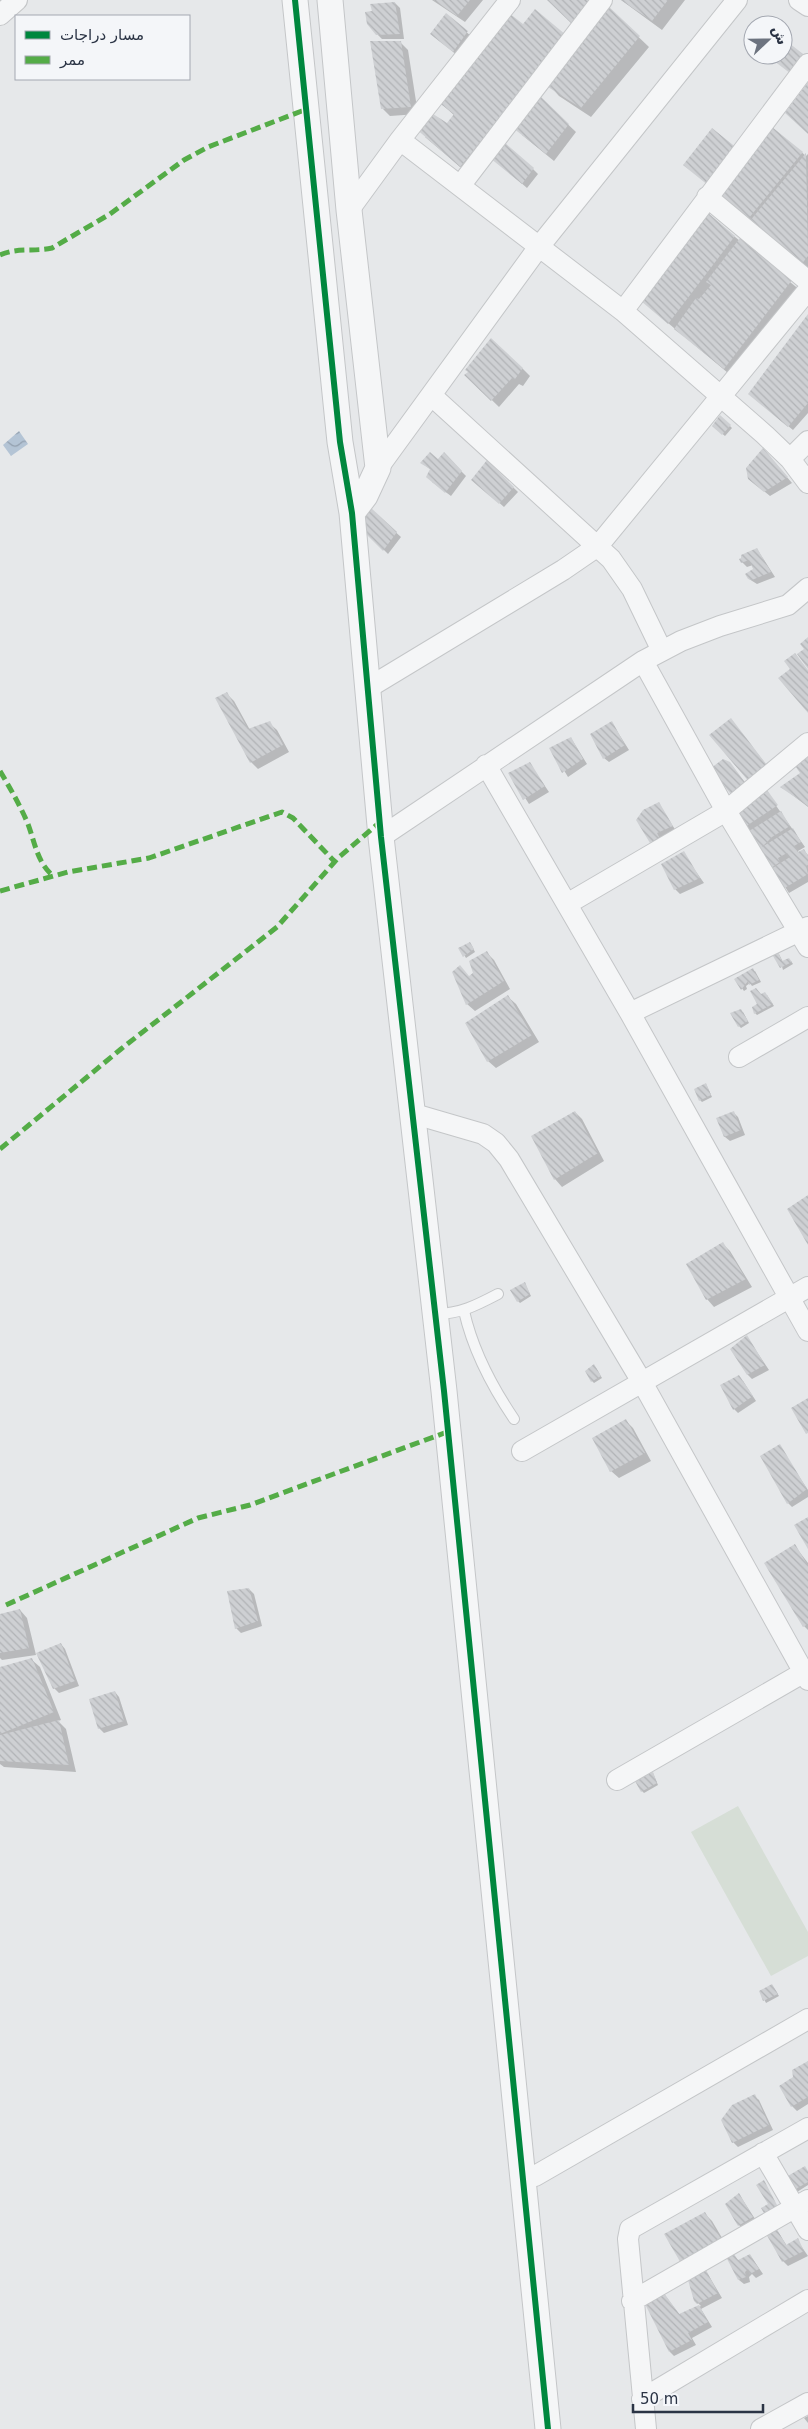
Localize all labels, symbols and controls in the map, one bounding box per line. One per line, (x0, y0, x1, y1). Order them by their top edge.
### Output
legend (15, 15, 190, 80)
north arrow (743, 15, 793, 65)
text: ش (769, 23, 791, 47)
text: مسار دراجات (60, 26, 144, 44)
text: ممر (59, 51, 85, 69)
scale bar (633, 2382, 763, 2414)
text: 50 m (640, 2390, 678, 2408)

